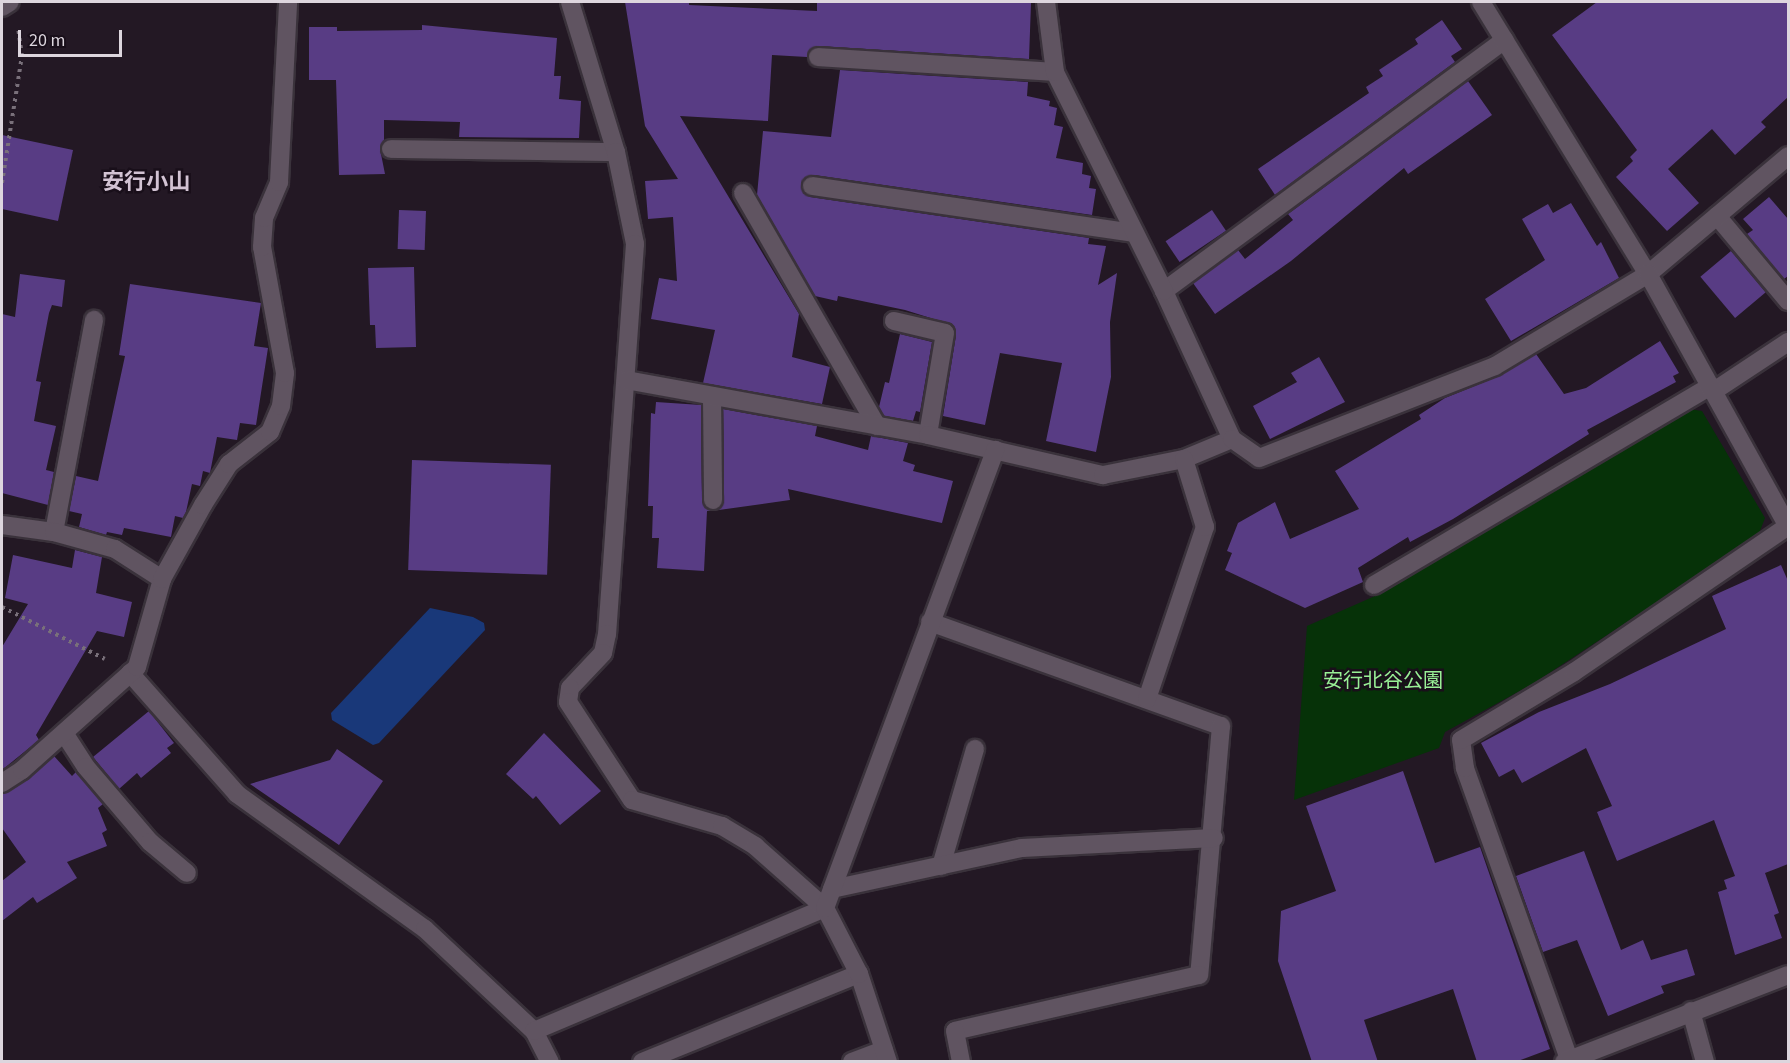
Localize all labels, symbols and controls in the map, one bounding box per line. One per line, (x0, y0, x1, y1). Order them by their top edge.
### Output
scale bar (21, 18, 124, 56)
text: 20 m (29, 28, 65, 53)
district label: 安行小山 (102, 170, 190, 196)
park label: 安行北谷公園 (1323, 669, 1443, 693)

